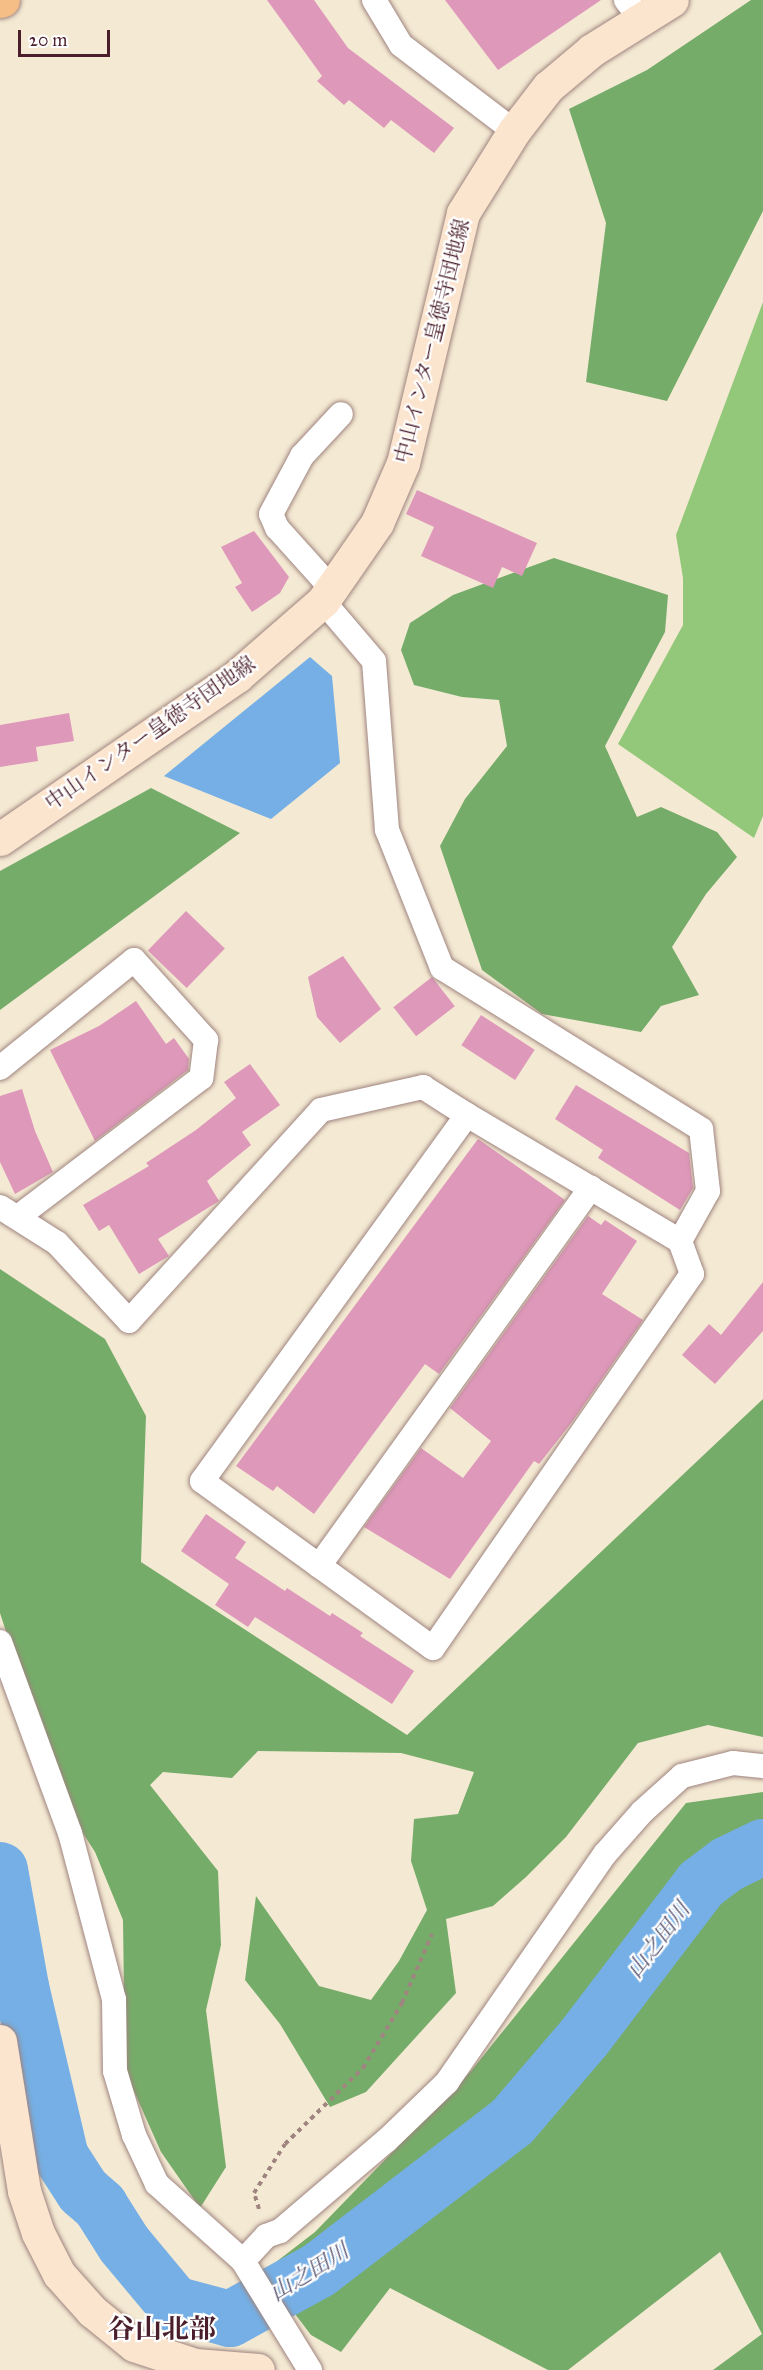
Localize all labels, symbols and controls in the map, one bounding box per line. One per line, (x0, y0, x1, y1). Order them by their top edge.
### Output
scale bar (21, 18, 112, 56)
text: 20 m (29, 29, 67, 51)
street label: 中山インター皇徳寺団地線 (389, 216, 475, 466)
street label: 中山インター皇徳寺団地線 (40, 650, 260, 816)
water label: 山之田川 (621, 1897, 695, 1983)
water label: 山之田川 (265, 2237, 353, 2307)
district label: 谷山北部 (108, 2313, 216, 2345)

